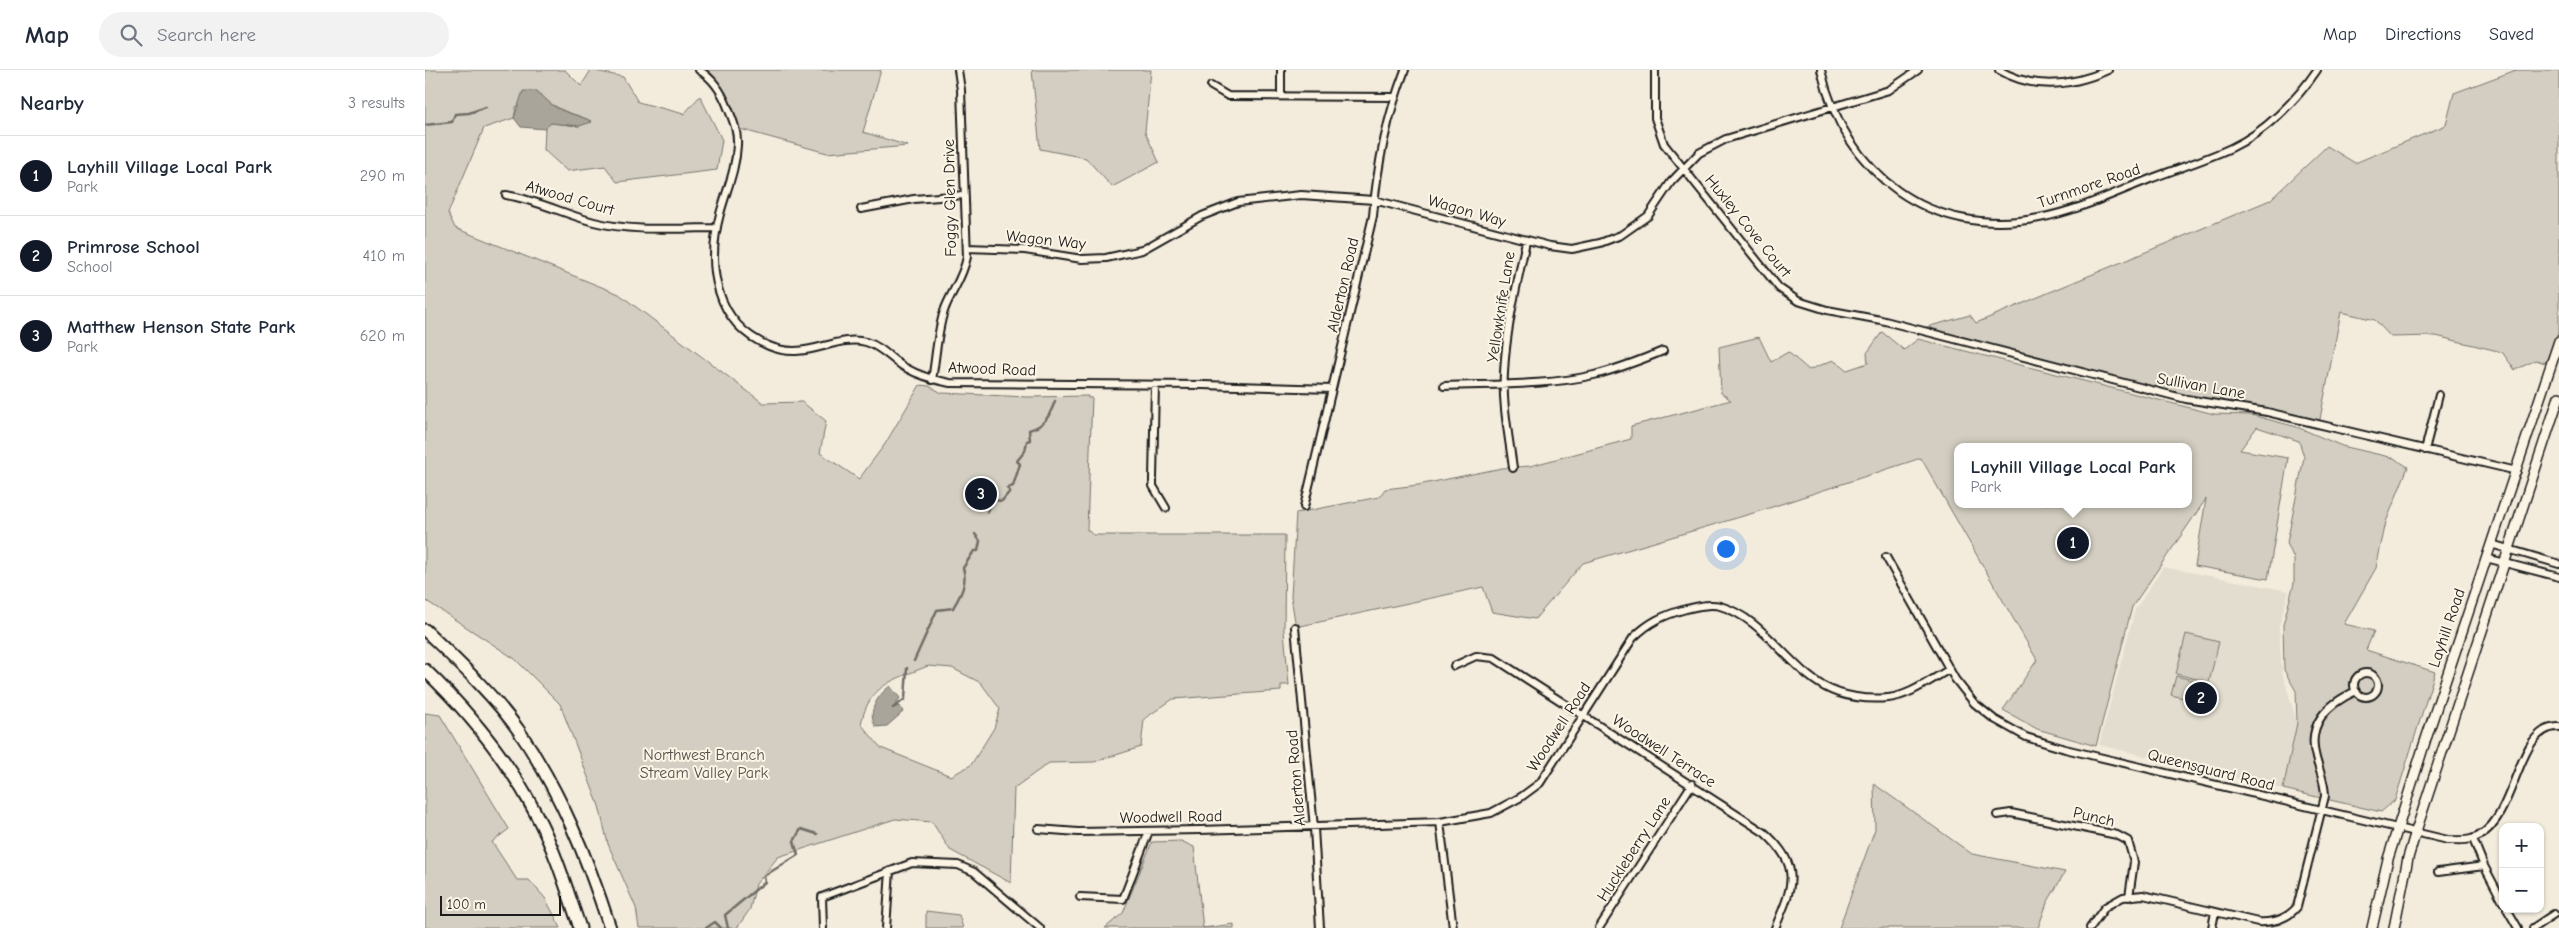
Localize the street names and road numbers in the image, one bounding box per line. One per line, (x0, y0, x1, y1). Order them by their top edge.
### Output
street label: Foggy Glen Drive (940, 139, 960, 257)
street label: Turnmore Road (2035, 160, 2143, 212)
street label: Huxley Cove Court (1701, 171, 1795, 281)
street label: Atwood Court (524, 177, 617, 219)
street label: Wagon Way (1426, 191, 1509, 231)
street label: Wagon Way (1005, 227, 1088, 253)
street label: Alderton Road (1323, 236, 1363, 334)
street label: Yellowknife Lane (1483, 250, 1519, 364)
street label: Atwood Road (947, 358, 1037, 380)
street label: Sullivan Lane (2155, 369, 2247, 403)
street label: Layhill Road (2425, 586, 2469, 670)
street label: Woodwell Road (1523, 679, 1595, 775)
street label: Woodwell Terrace (1609, 711, 1719, 791)
street label: Alderton Road (1283, 729, 1309, 827)
street label: Queensguard Road (2146, 746, 2276, 794)
street label: Huckleberry Lane (1593, 793, 1675, 905)
street label: Punch (2071, 803, 2117, 831)
street label: Woodwell Road (1119, 807, 1223, 827)

